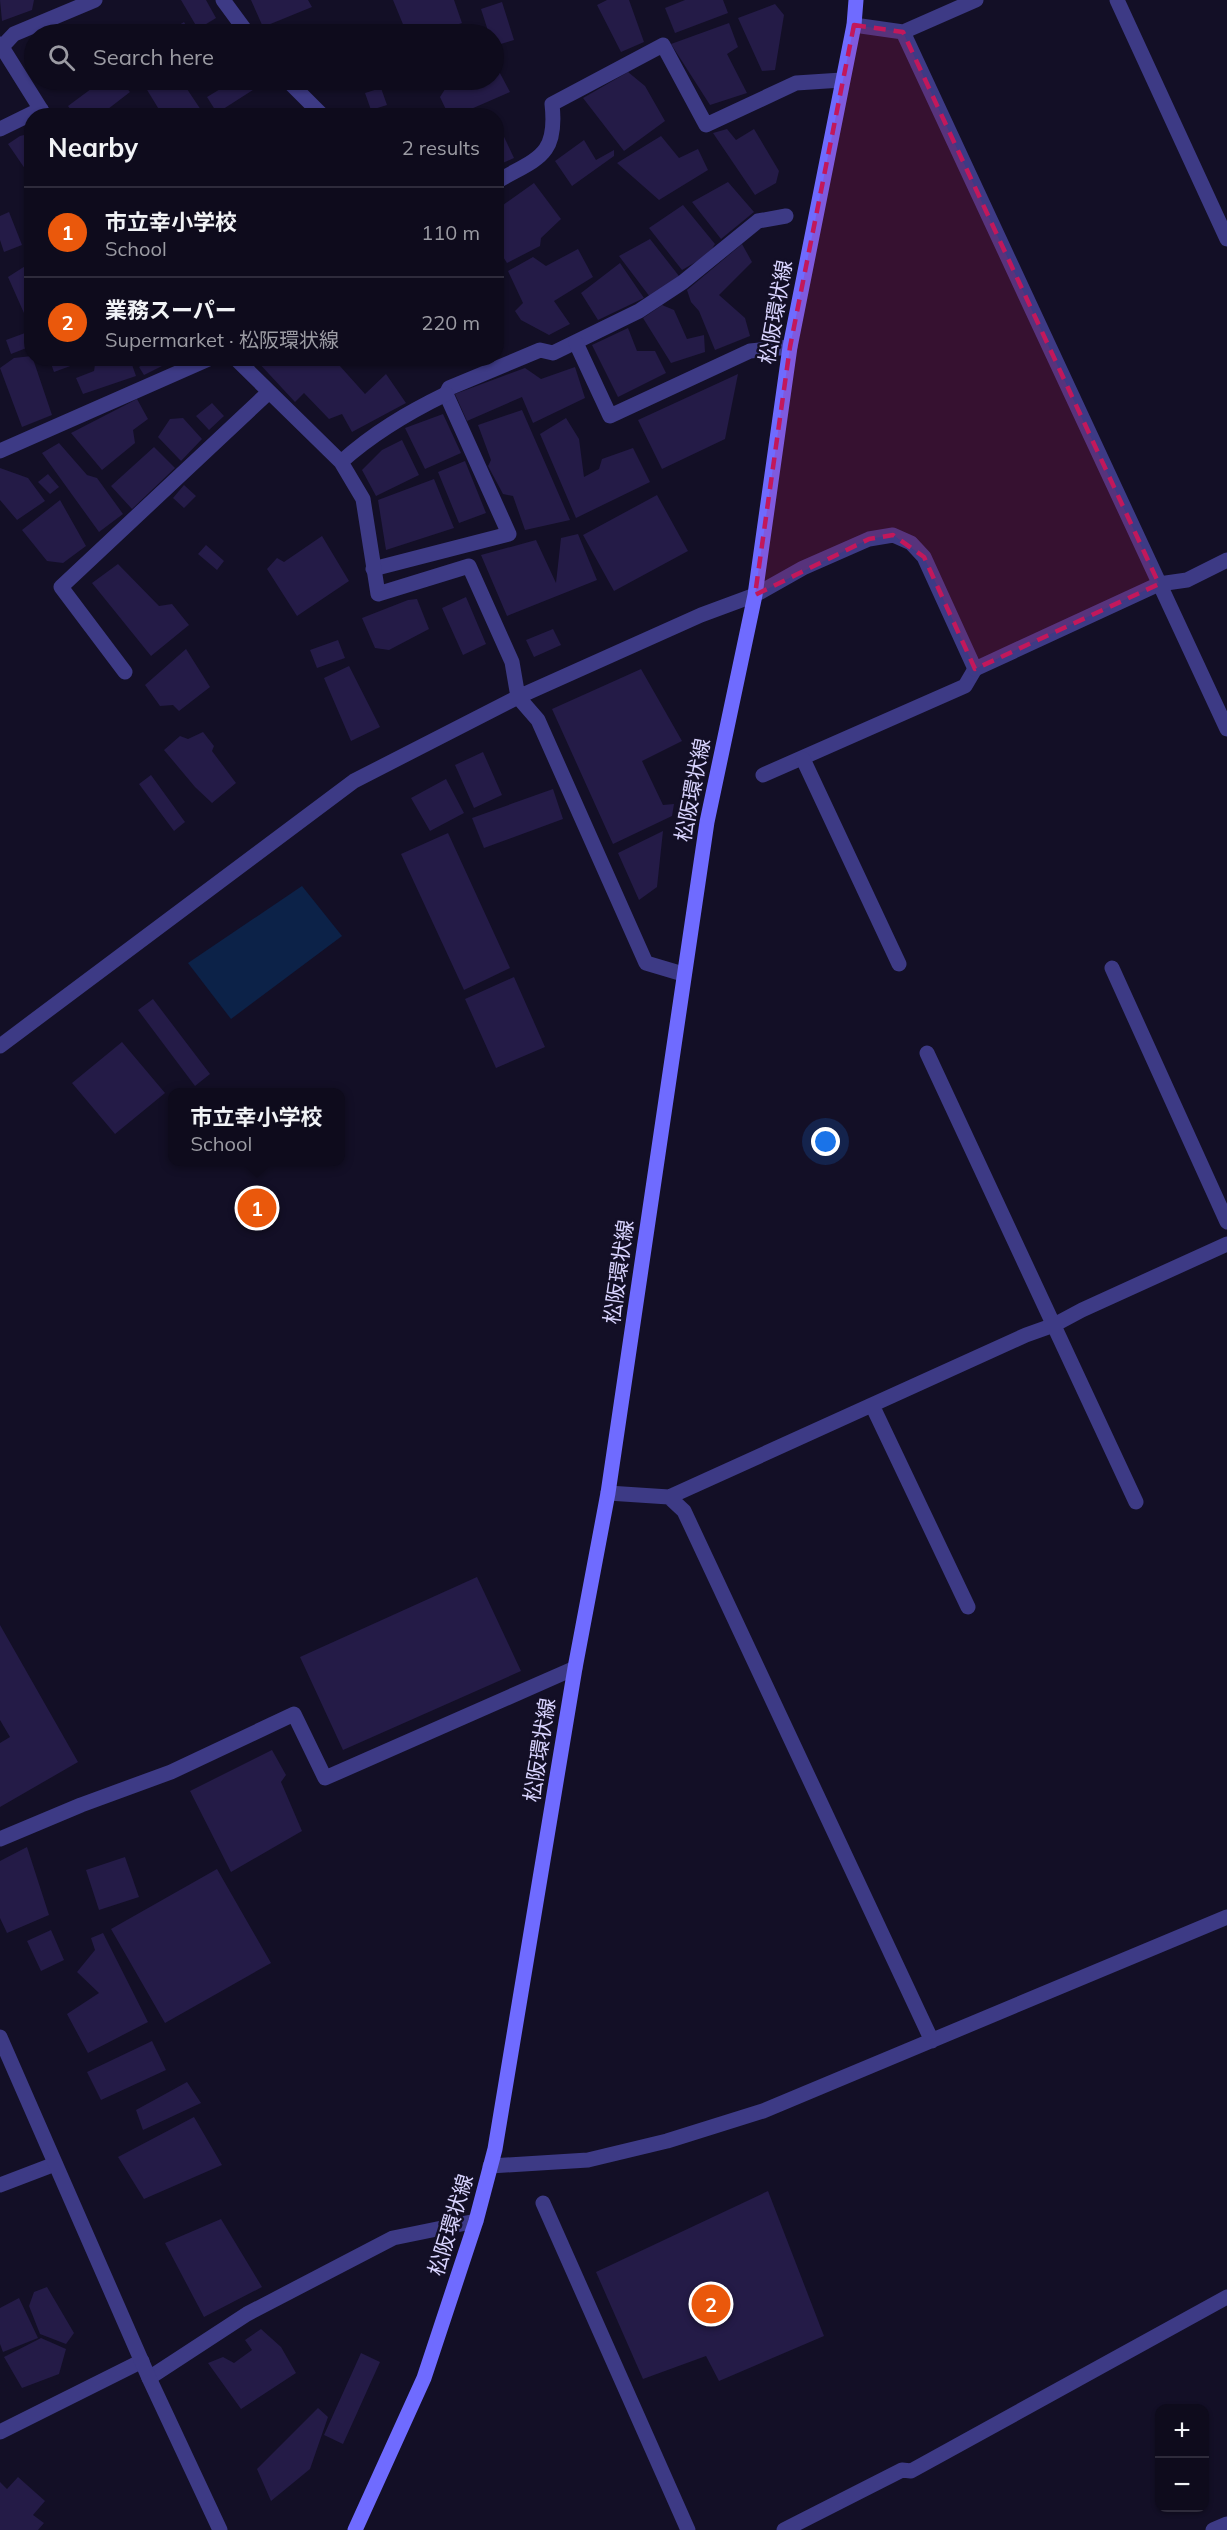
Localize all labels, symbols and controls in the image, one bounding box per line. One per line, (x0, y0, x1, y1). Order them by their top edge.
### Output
search box (24, 24, 504, 90)
icon: search (45, 41, 78, 74)
text: Search here (93, 43, 214, 71)
text: Nearby (48, 131, 138, 164)
text: 2 results (402, 135, 480, 160)
text: 市立幸小学校 (105, 208, 237, 236)
text: 1 (62, 220, 74, 245)
text: 110 m (421, 220, 480, 245)
text: School (105, 236, 167, 261)
street label: 松阪環状線 (753, 258, 797, 366)
text: 業務スーパー (105, 296, 237, 324)
text: 2 (62, 310, 74, 335)
text: 220 m (421, 310, 480, 335)
text: Supermarket · 松阪環状線 (105, 327, 339, 352)
street label: 松阪環状線 (669, 736, 715, 844)
popup (168, 1088, 345, 1166)
text: 市立幸小学校 (190, 1103, 323, 1131)
your location (811, 1127, 840, 1156)
text: School (190, 1131, 252, 1156)
pin: 1 (238, 1186, 276, 1230)
street label: 松阪環状線 (598, 1218, 638, 1326)
street label: 松阪環状線 (518, 1696, 560, 1804)
street label: 松阪環状線 (422, 2171, 478, 2279)
pin: 2 (692, 2282, 730, 2326)
map controls (1155, 2404, 1209, 2512)
button: + (1155, 2404, 1209, 2458)
button: − (1155, 2458, 1209, 2512)

